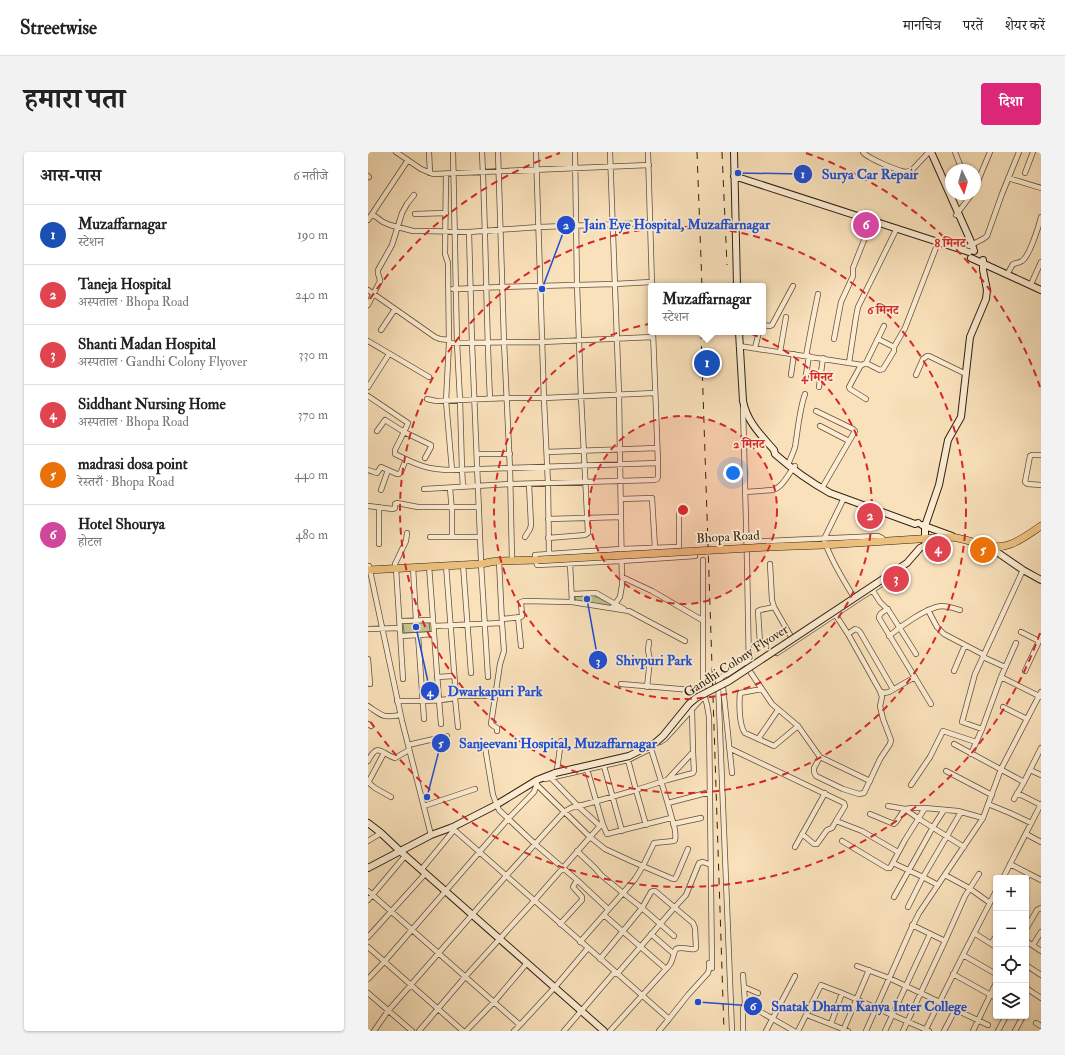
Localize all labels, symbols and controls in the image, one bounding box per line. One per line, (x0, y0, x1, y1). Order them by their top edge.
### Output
text: Streetwise (20, 16, 97, 40)
text: मानचित्र (903, 17, 941, 34)
text: परतें (963, 17, 983, 34)
text: शेयर करें (1005, 17, 1045, 34)
text: हमारा पता (24, 82, 125, 117)
button: दिशा (981, 83, 1041, 125)
callout: Surya Car Repair (793, 161, 926, 187)
north arrow (945, 164, 981, 200)
text: आस-पास (40, 165, 101, 186)
text: Surya Car Repair (822, 166, 919, 184)
text: 1 (801, 167, 805, 182)
text: 6 नतीजे (293, 168, 328, 184)
pin: 6 (853, 210, 879, 240)
callout: Jain Eye Hospital, Muzaffarnagar (556, 212, 778, 238)
text: Muzaffarnagar (78, 215, 167, 234)
text: Jain Eye Hospital, Muzaffarnagar (583, 216, 771, 234)
text: 2 (563, 218, 569, 233)
text: 1 (51, 227, 55, 243)
text: 190 m (297, 227, 328, 243)
text: स्टेशन (78, 234, 104, 250)
text: 8 मिनट (935, 236, 967, 251)
text: Taneja Hospital (78, 275, 171, 294)
popup (648, 283, 766, 335)
text: 2 (50, 287, 56, 303)
text: 240 m (295, 287, 328, 303)
text: Muzaffarnagar (663, 290, 751, 309)
text: अस्पताल · Bhopa Road (78, 294, 189, 310)
text: 6 मिनट (867, 303, 900, 318)
text: स्टेशन (663, 309, 689, 325)
text: Shanti Madan Hospital (78, 335, 216, 354)
text: 3 (51, 347, 56, 363)
text: 330 m (299, 347, 328, 363)
pin: 1 (694, 348, 720, 378)
text: अस्पताल · Gandhi Colony Flyover (78, 354, 247, 370)
text: 4 मिनट (800, 370, 834, 385)
text: Siddhant Nursing Home (78, 395, 226, 414)
text: 4 (49, 407, 57, 423)
text: 370 m (298, 407, 328, 423)
text: अस्पताल · Bhopa Road (78, 414, 189, 430)
text: 2 मिनट (733, 437, 766, 452)
text: madrasi dosa point (78, 455, 188, 474)
your location (723, 463, 743, 483)
text: 5 (50, 467, 56, 483)
text: 440 m (294, 467, 328, 483)
text: रेस्तराँ · Bhopa Road (78, 474, 174, 490)
pin: 2 (857, 501, 883, 531)
centre of rings (676, 503, 690, 517)
text: Hotel Shourya (78, 515, 165, 534)
text: 6 (50, 527, 56, 543)
text: 480 m (295, 527, 328, 543)
street label: Bhopa Road (696, 527, 761, 548)
text: होटल (78, 534, 102, 550)
pin: 4 (925, 534, 951, 564)
pin: 5 (970, 535, 996, 565)
pin: 3 (883, 564, 909, 594)
street label: Gandhi Colony Flyover (681, 621, 792, 702)
callout: Shivpuri Park (588, 647, 700, 673)
text: Shivpuri Park (616, 652, 693, 670)
text: 3 (596, 654, 601, 669)
callout: Dwarkapuri Park (420, 678, 551, 704)
text: Dwarkapuri Park (448, 683, 543, 701)
text: 4 (426, 685, 435, 700)
callout: Sanjeevani Hospital, Muzaffarnagar (431, 730, 665, 756)
text: Sanjeevani Hospital, Muzaffarnagar (459, 735, 658, 753)
text: 5 (438, 736, 444, 751)
map controls (993, 875, 1029, 1019)
button: + (993, 875, 1029, 911)
button: − (993, 911, 1029, 947)
button: locate (993, 947, 1029, 983)
button: layers (993, 983, 1029, 1019)
callout: Snatak Dharm Kanya Inter College (743, 993, 975, 1019)
text: Snatak Dharm Kanya Inter College (771, 998, 967, 1016)
text: 6 (750, 999, 757, 1014)

